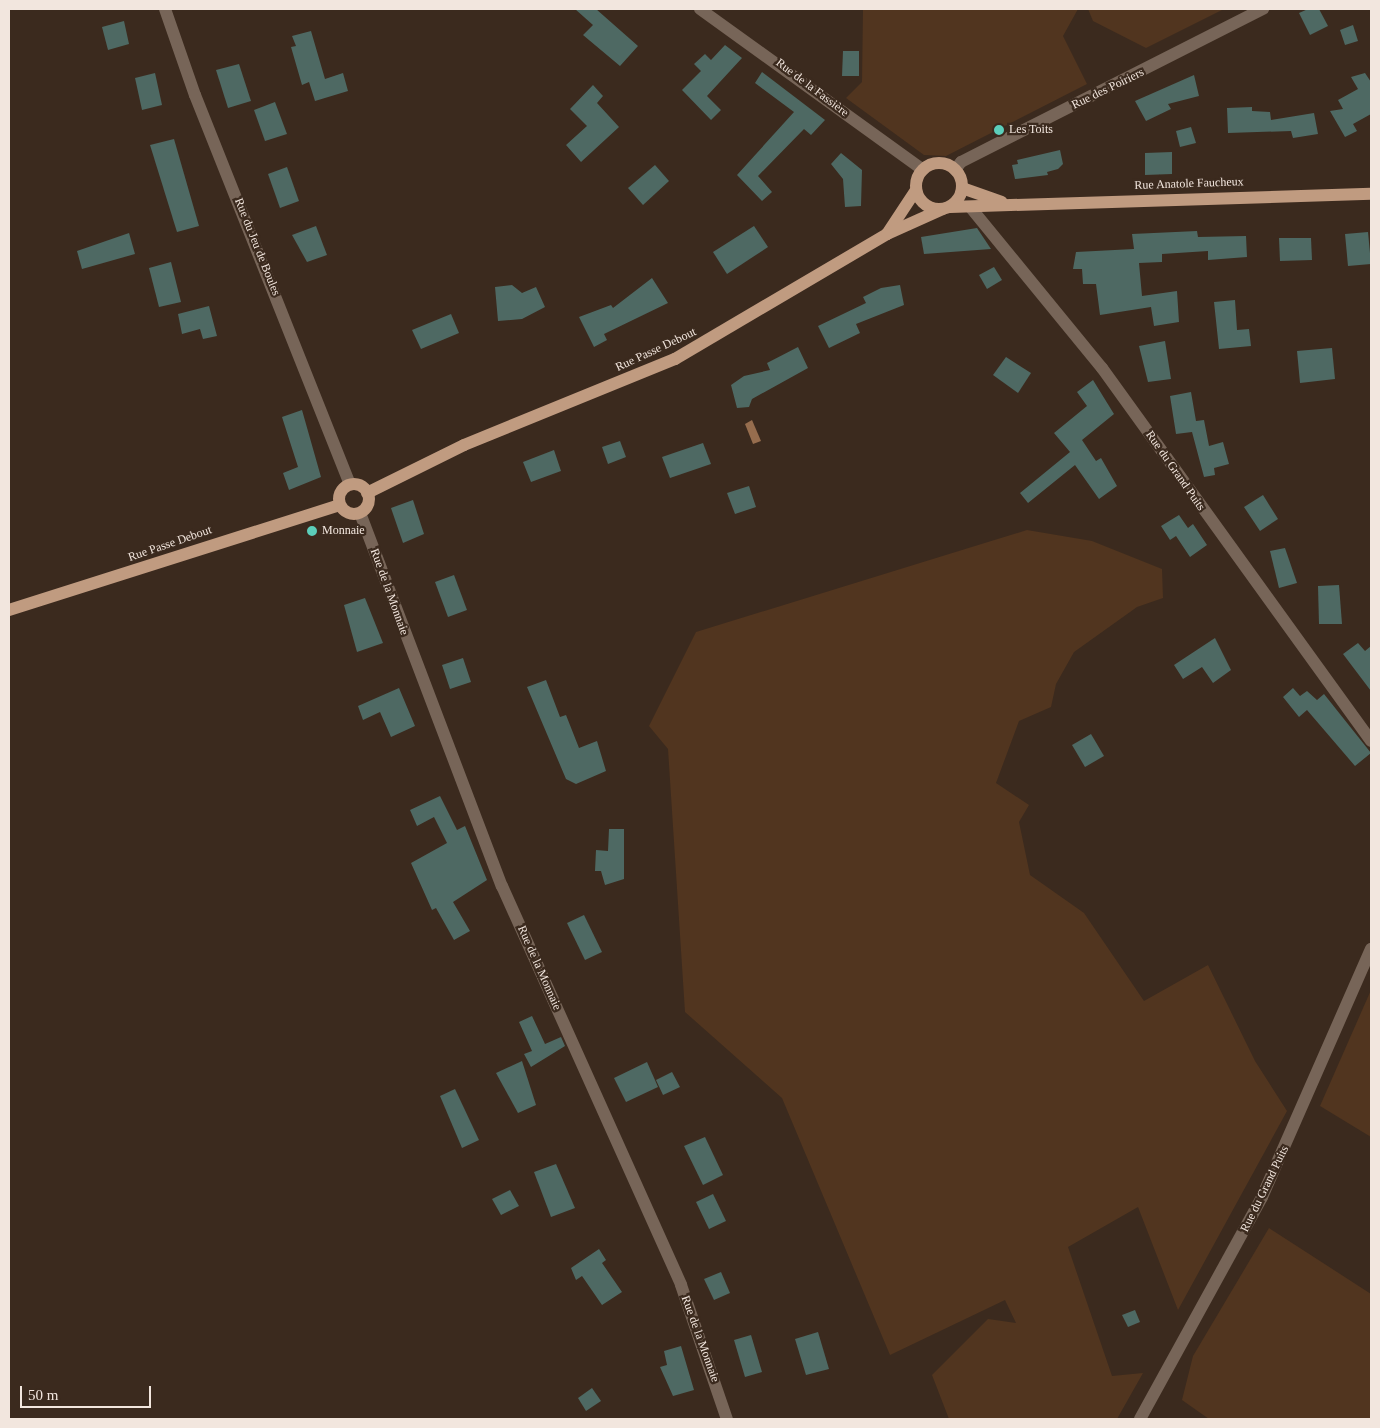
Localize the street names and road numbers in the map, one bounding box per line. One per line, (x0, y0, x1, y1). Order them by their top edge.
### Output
street label: Rue de la Fassière (773, 56, 851, 120)
street label: Rue des Poiriers (1069, 65, 1147, 113)
street label: Rue Anatole Faucheux (1134, 175, 1244, 193)
street label: Rue du Jeu de Boules (231, 196, 283, 298)
street label: Rue Passe Debout (613, 325, 699, 375)
street label: Rue du Grand Puits (1142, 428, 1208, 514)
street label: Rue Passe Debout (126, 523, 214, 565)
street label: Rue de la Monnaie (367, 547, 411, 637)
street label: Rue de la Monnaie (514, 924, 564, 1012)
street label: Rue du Grand Puits (1238, 1143, 1292, 1235)
street label: Rue de la Monnaie (678, 1294, 722, 1384)

